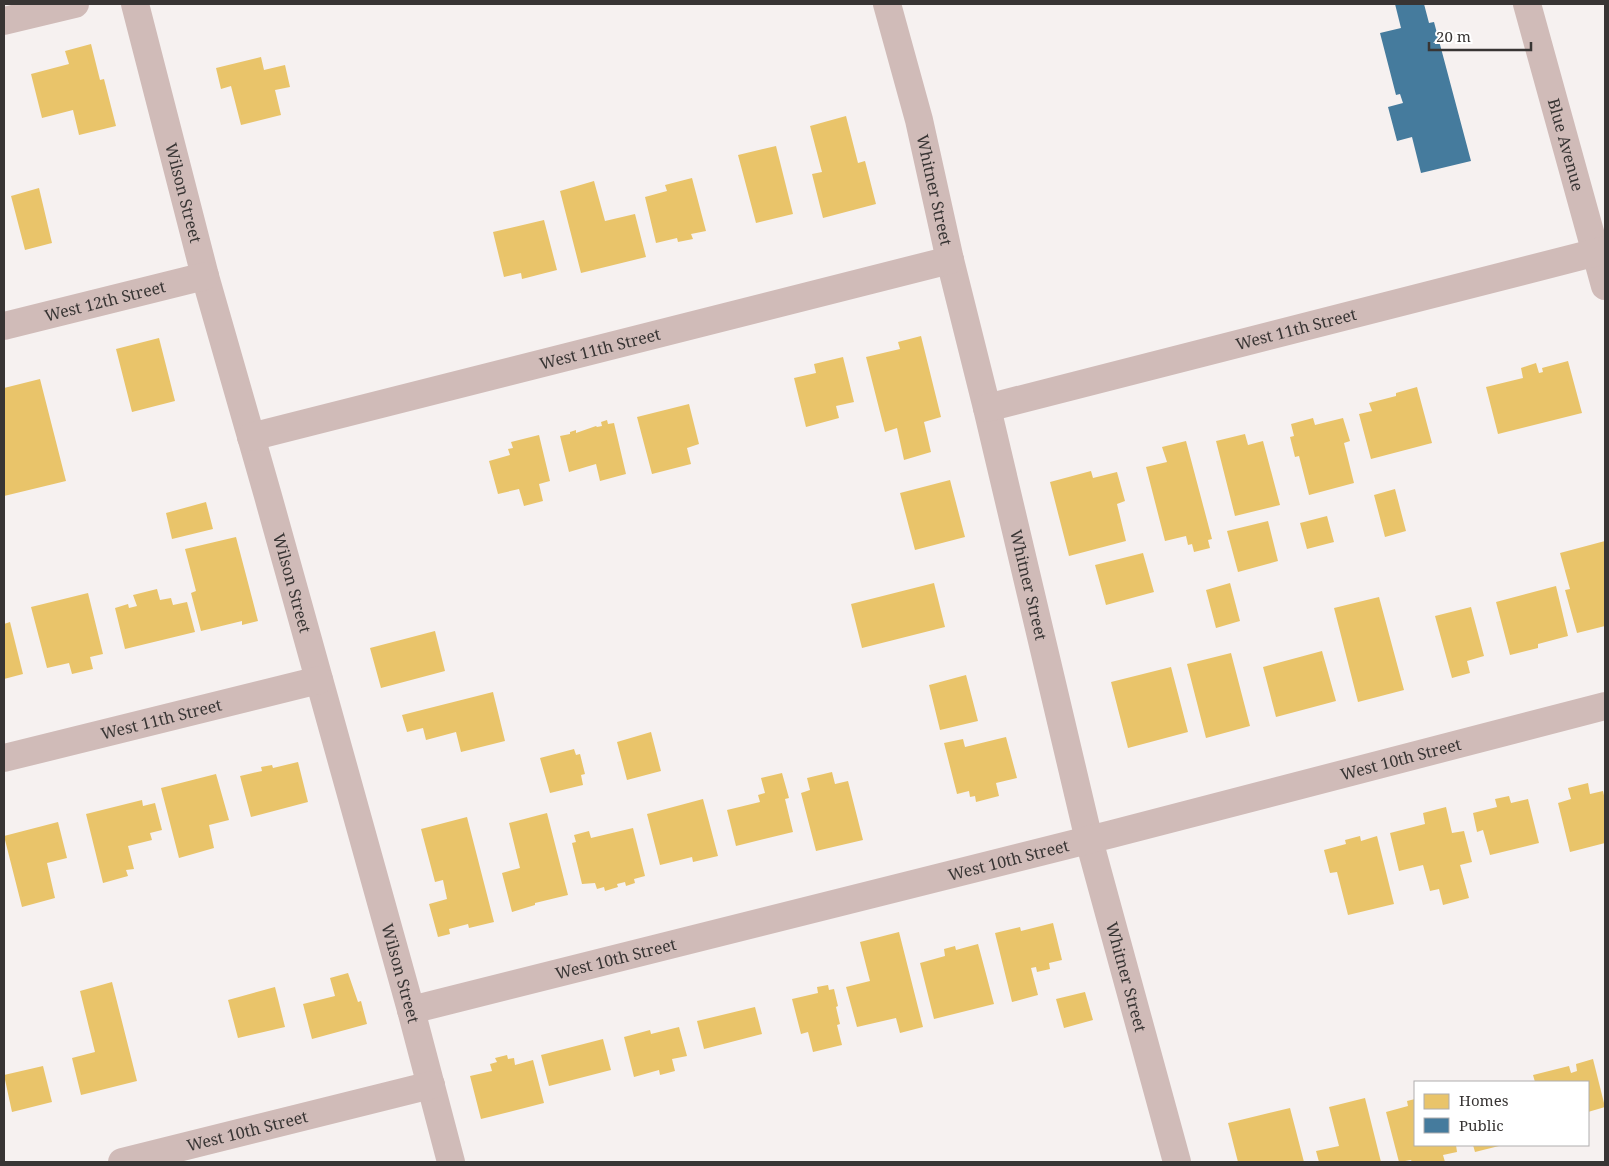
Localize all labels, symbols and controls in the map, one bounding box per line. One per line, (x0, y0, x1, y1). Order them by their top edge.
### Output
scale bar (1429, 20, 1532, 52)
text: 20 m (1436, 26, 1471, 46)
street label: Blue Avenue (1543, 96, 1589, 194)
street label: Whitner Street (912, 132, 958, 248)
street label: Wilson Street (160, 140, 207, 246)
street label: West 12th Street (42, 275, 168, 327)
street label: West 11th Street (1233, 303, 1359, 355)
street label: West 11th Street (537, 323, 663, 375)
street label: Whitner Street (1005, 527, 1053, 643)
street label: Wilson Street (268, 531, 317, 636)
street label: West 11th Street (98, 693, 224, 745)
street label: West 10th Street (1338, 733, 1464, 785)
street label: West 10th Street (946, 834, 1072, 886)
street label: Whitner Street (1101, 919, 1152, 1035)
street label: Wilson Street (376, 921, 425, 1026)
street label: West 10th Street (553, 933, 679, 984)
legend (1414, 1081, 1589, 1146)
text: Homes (1459, 1090, 1509, 1110)
street label: West 10th Street (184, 1105, 310, 1156)
text: Public (1459, 1115, 1504, 1135)

